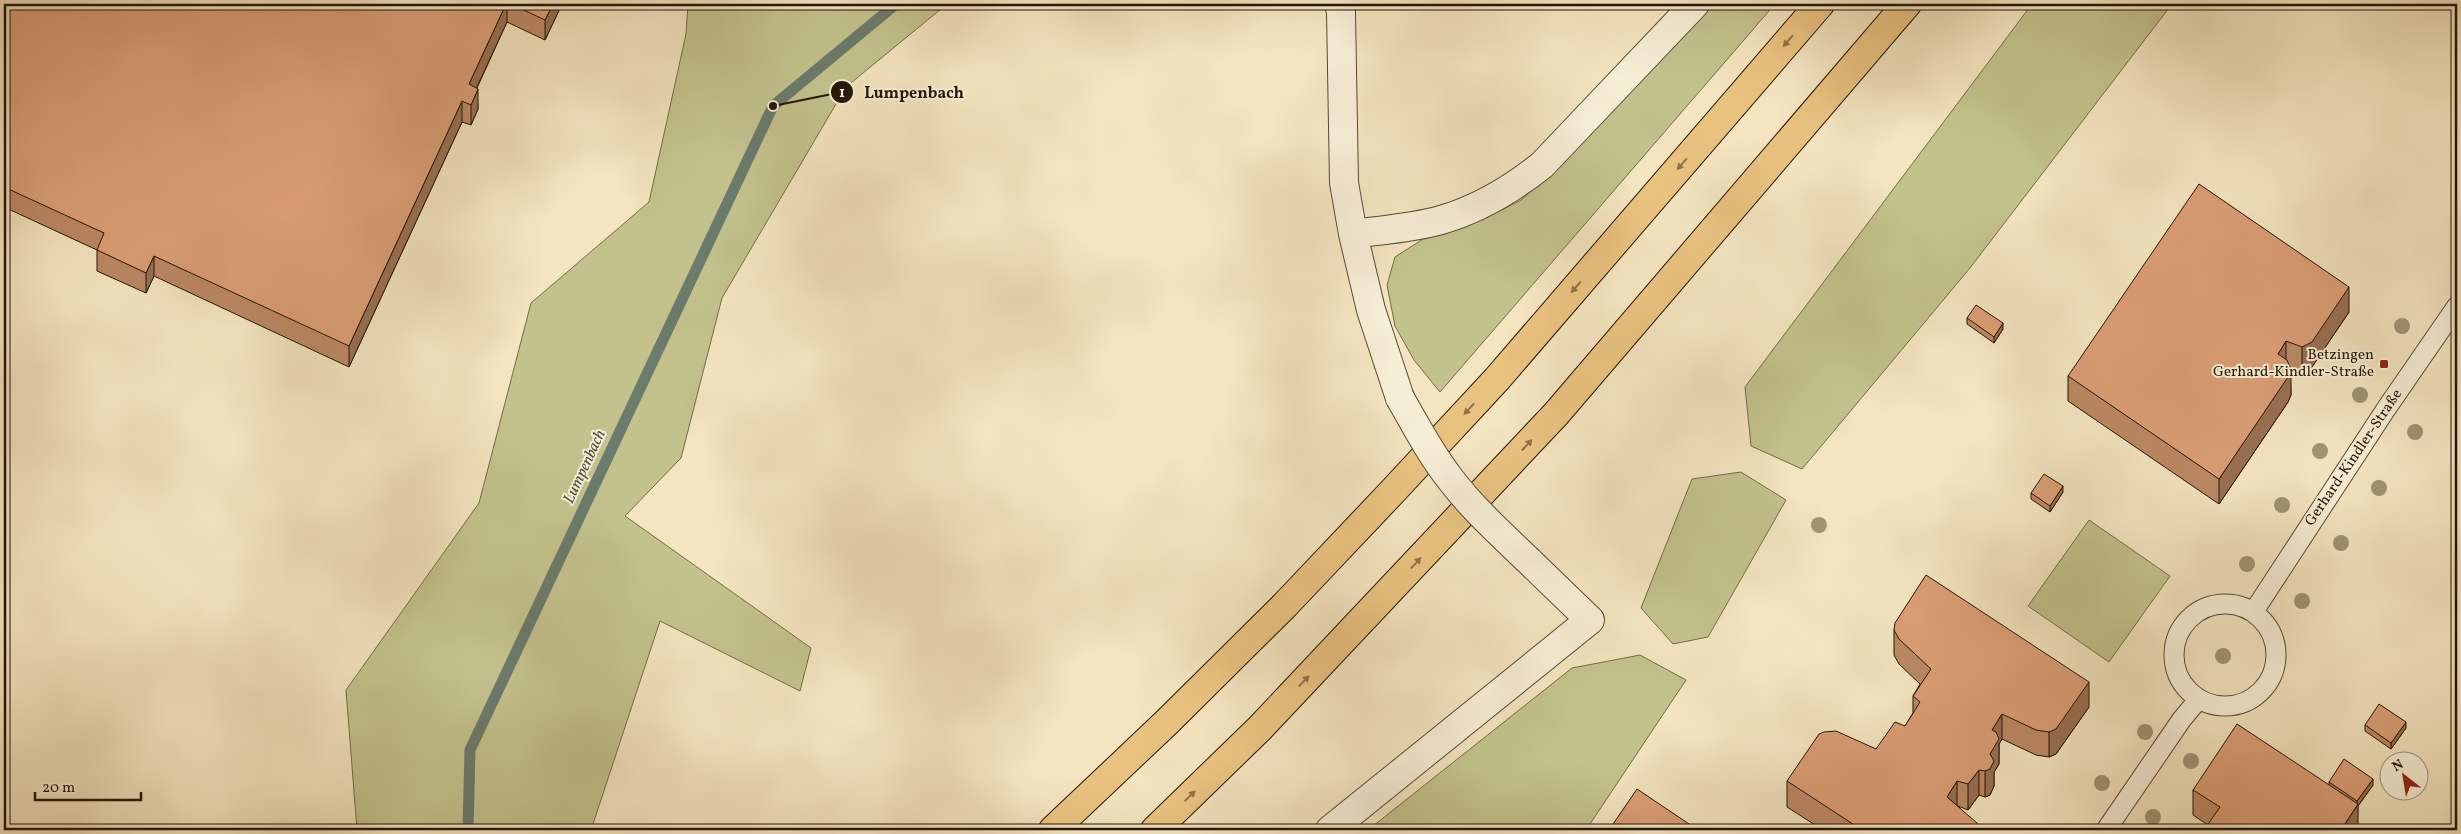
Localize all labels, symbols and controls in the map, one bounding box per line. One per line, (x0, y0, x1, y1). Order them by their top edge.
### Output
one-way arrow (1783, 34, 1794, 47)
callout: Lumpenbach (829, 77, 974, 108)
text: 1 (839, 83, 845, 104)
text: Lumpenbach (864, 83, 964, 105)
one-way arrow (1676, 157, 1688, 169)
one-way arrow (1571, 281, 1582, 293)
place label: Betzingen Gerhard-Kindler-Straße (2213, 345, 2374, 383)
marker: Betzingen Gerhard-Kindler-Straße (2378, 358, 2390, 370)
street label: Gerhard-Kindler-Straße (2300, 385, 2408, 531)
one-way arrow (1463, 403, 1475, 415)
water label: Lumpenbach (558, 427, 612, 507)
one-way arrow (1521, 439, 1533, 451)
one-way arrow (1410, 558, 1422, 570)
one-way arrow (1298, 676, 1310, 688)
north arrow (2378, 752, 2428, 802)
text: N (2389, 755, 2407, 777)
scale bar (35, 769, 141, 801)
text: 20 m (42, 778, 75, 799)
one-way arrow (1183, 790, 1195, 802)

